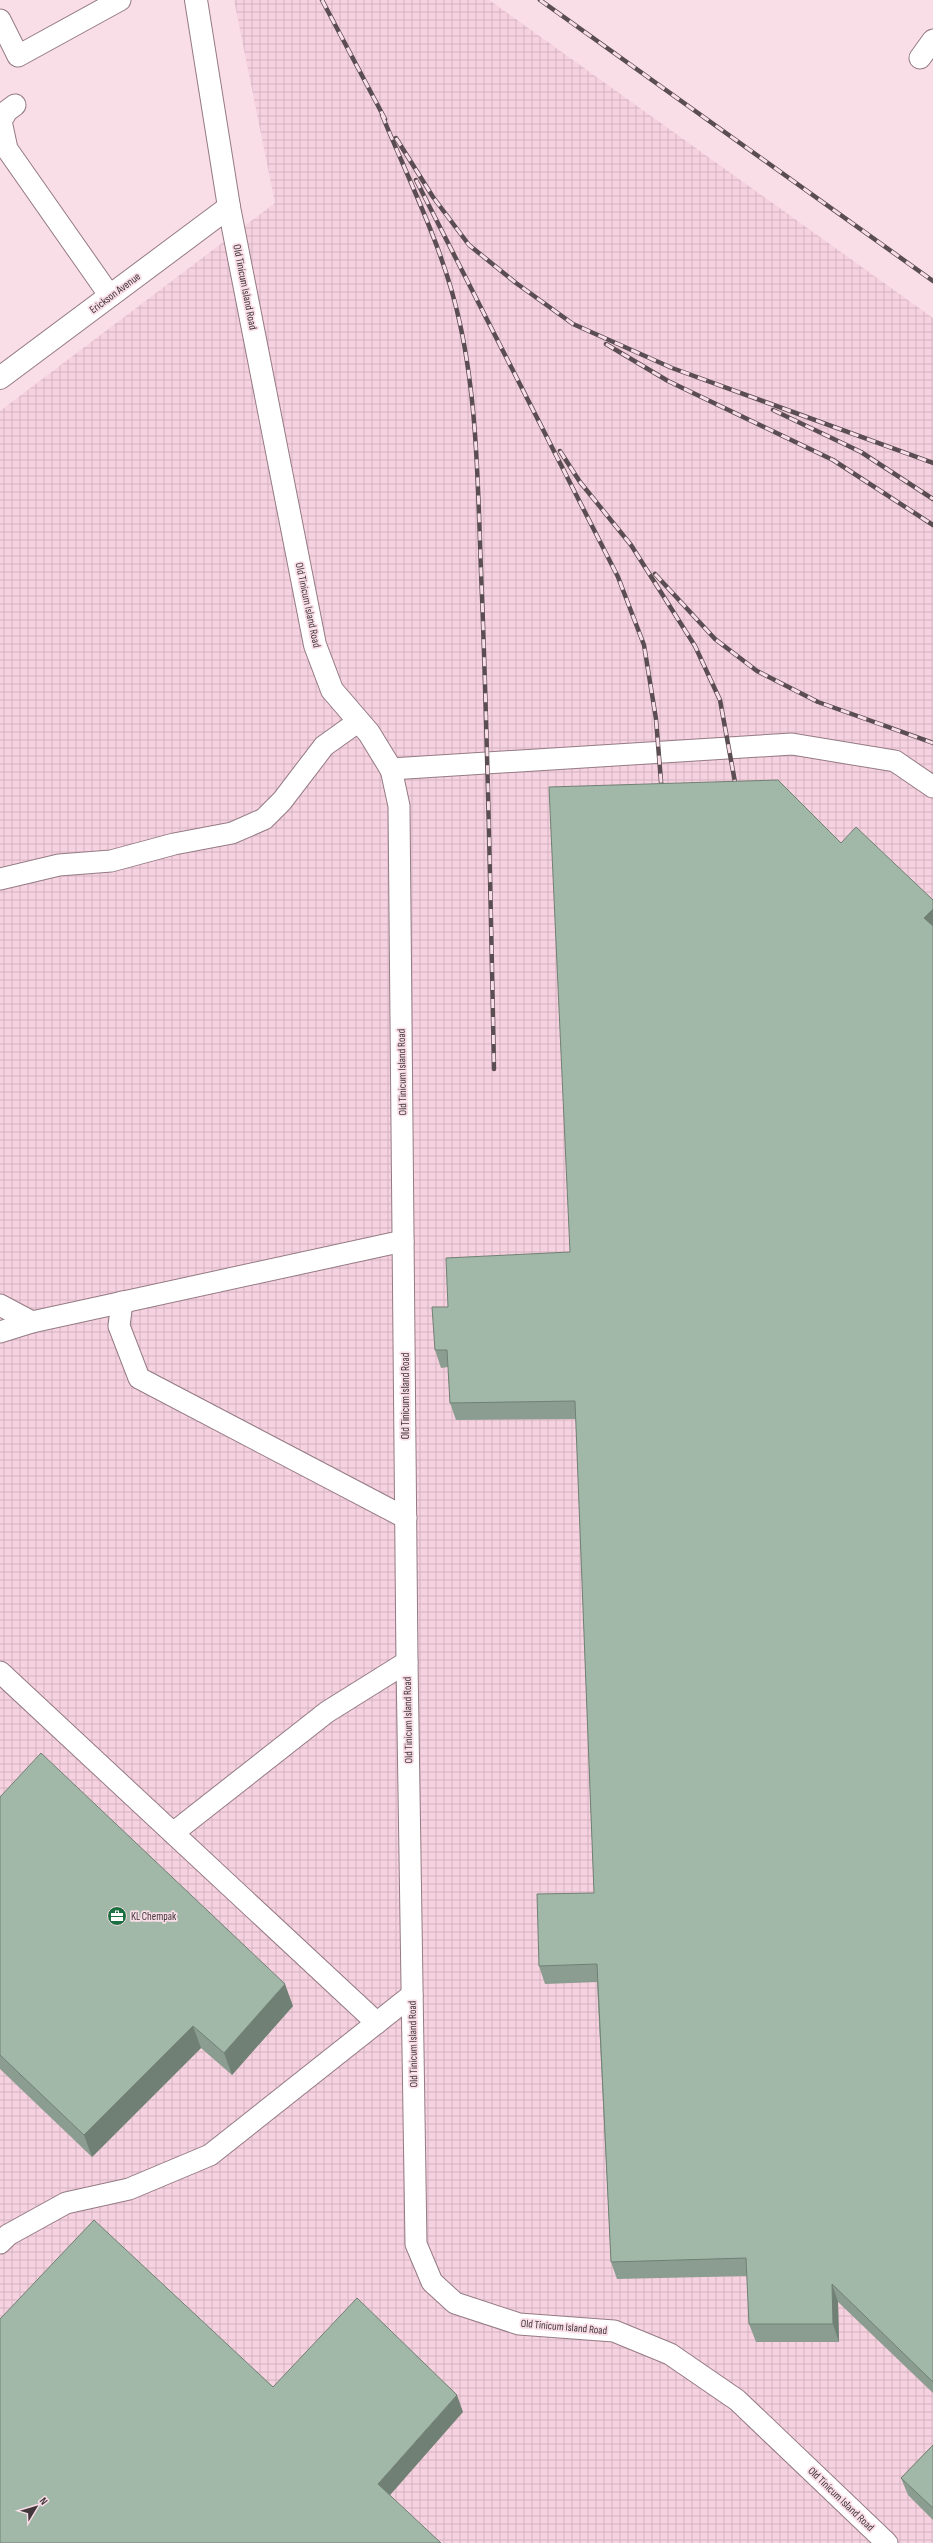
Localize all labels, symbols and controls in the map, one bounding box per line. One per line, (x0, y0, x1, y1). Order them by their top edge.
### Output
street label: Old Tinicum Island Road (230, 243, 260, 331)
street label: Erickson Avenue (87, 270, 143, 316)
street label: Old Tinicum Island Road (293, 561, 323, 649)
street label: Old Tinicum Island Road (395, 1028, 409, 1115)
street label: Old Tinicum Island Road (399, 1352, 412, 1439)
street label: Old Tinicum Island Road (401, 1676, 415, 1763)
office icon: KL Chempak (106, 1905, 128, 1927)
place label: KL Chempak (131, 1910, 177, 1923)
street label: Old Tinicum Island Road (406, 2000, 420, 2087)
street label: Old Tinicum Island Road (520, 2317, 608, 2337)
street label: Old Tinicum Island Road (805, 2464, 877, 2534)
north arrow (16, 2487, 56, 2527)
text: N (37, 2495, 50, 2508)

